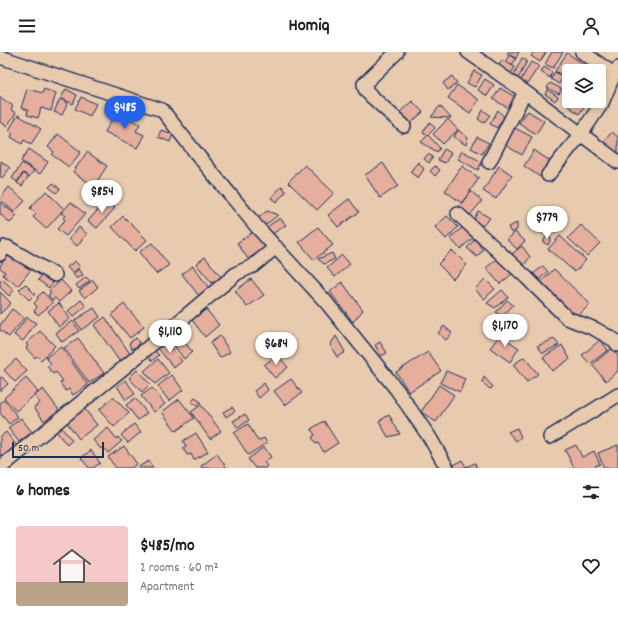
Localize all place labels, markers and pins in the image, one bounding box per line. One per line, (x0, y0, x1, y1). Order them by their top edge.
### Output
pin: $485 (101, 96, 149, 130)
pin: $854 (78, 180, 126, 214)
pin: $779 (523, 206, 571, 240)
pin: $1,170 (472, 314, 538, 348)
pin: $1,110 (137, 320, 203, 354)
pin: $684 (252, 332, 300, 366)

